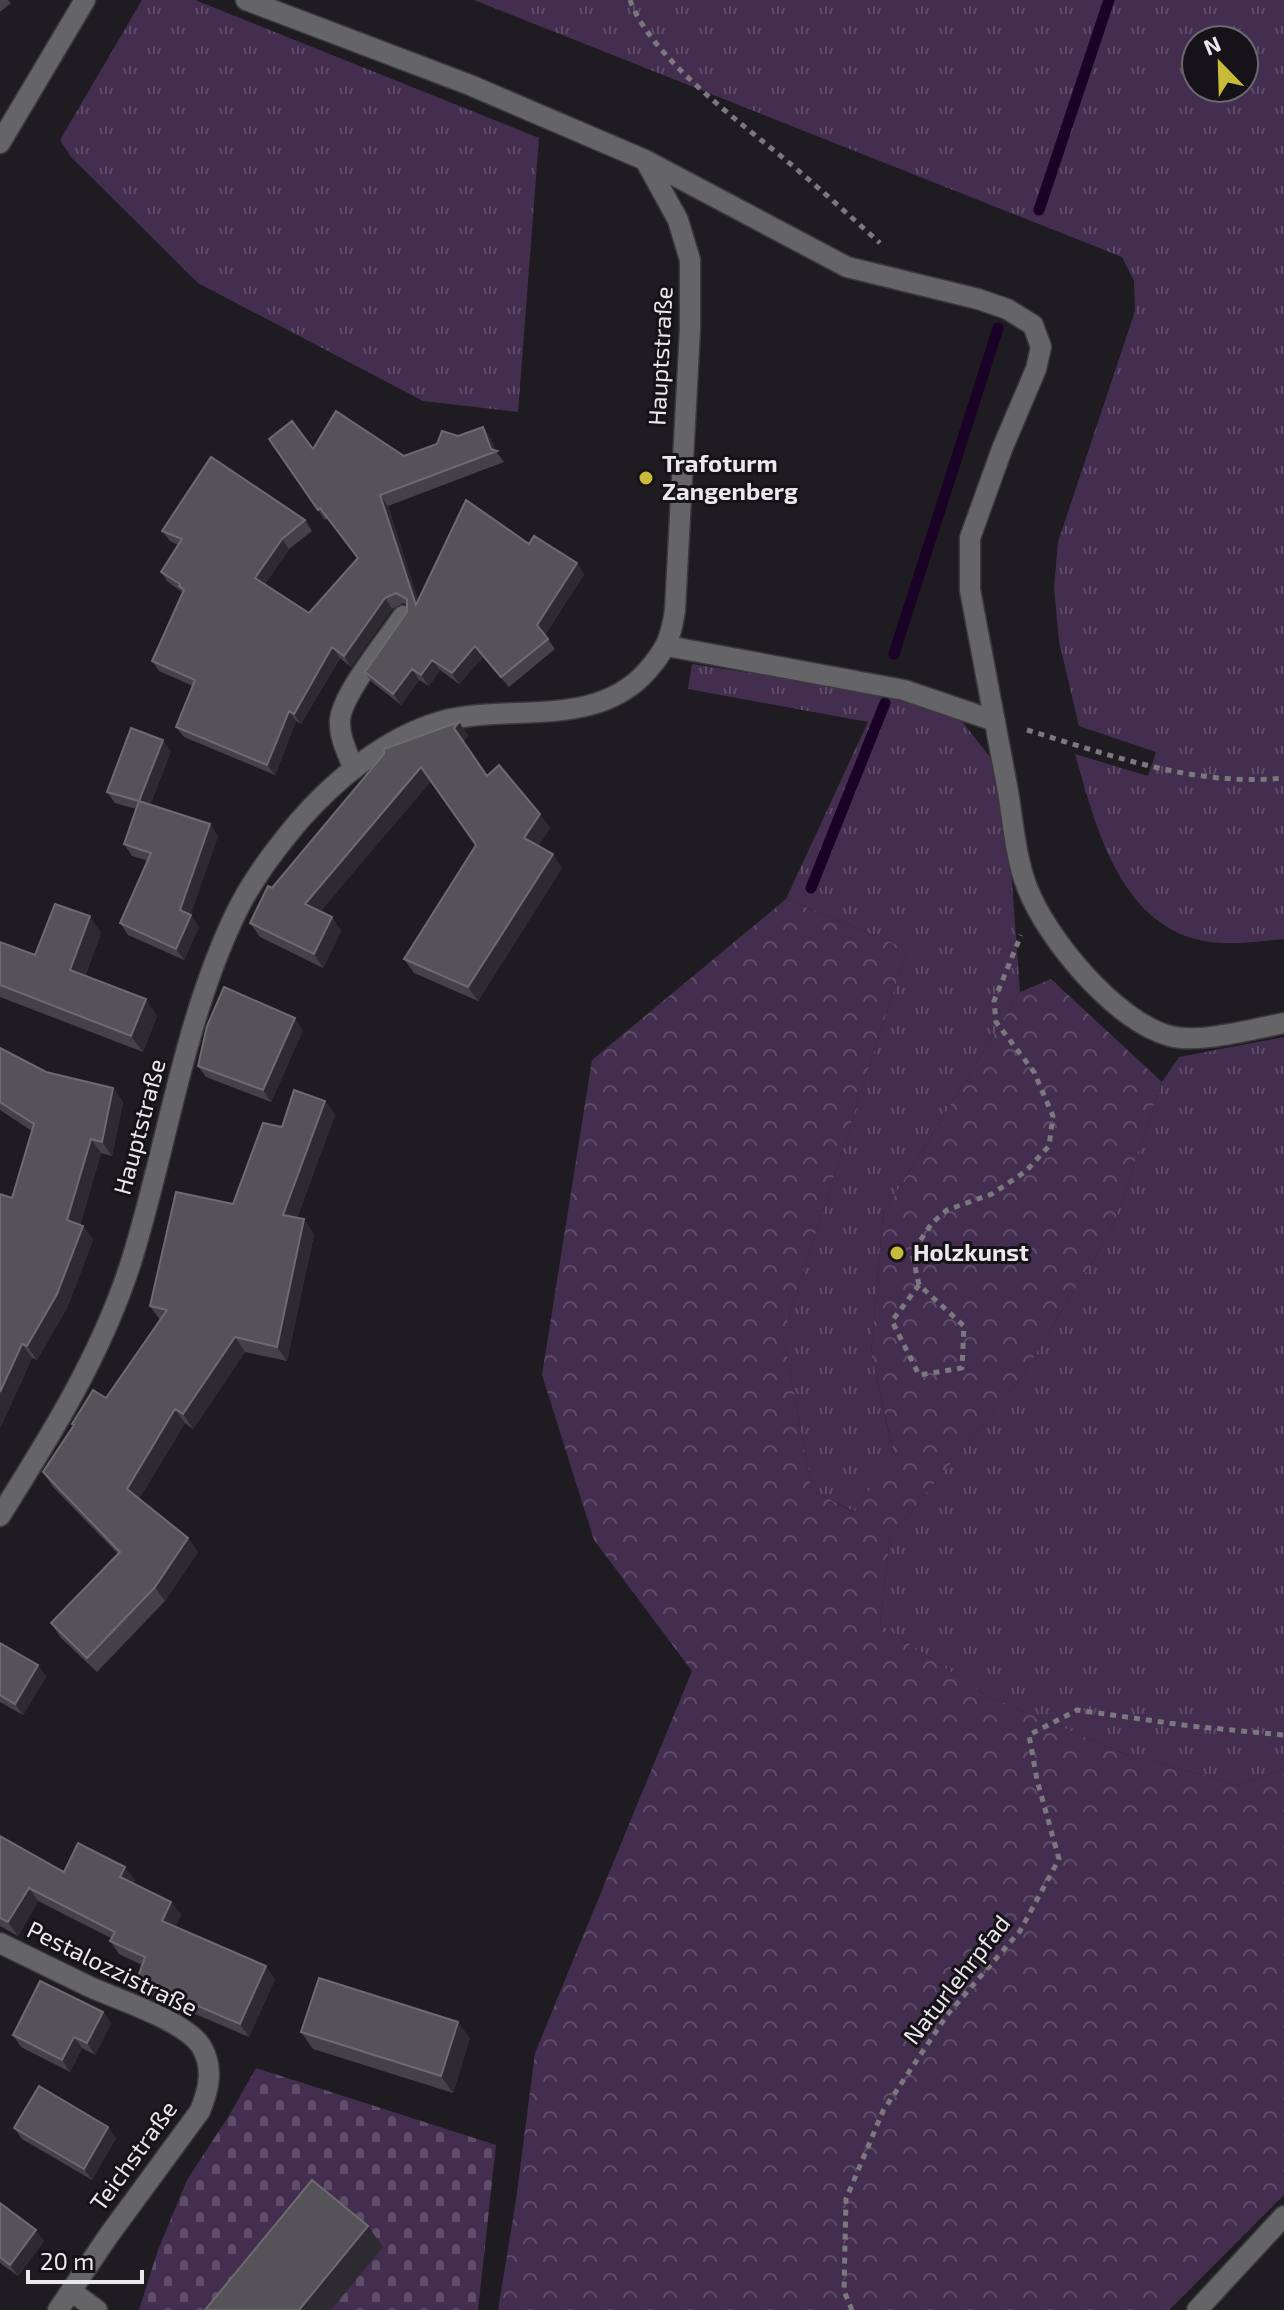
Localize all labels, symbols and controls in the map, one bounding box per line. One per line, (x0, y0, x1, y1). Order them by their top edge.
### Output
north arrow (1180, 24, 1260, 104)
text: N (1199, 30, 1224, 60)
street label: Hauptstraße (641, 286, 678, 426)
place label: Trafoturm Zangenberg (662, 448, 798, 505)
marker: Trafoturm Zangenberg (637, 469, 655, 487)
street label: Hauptstraße (107, 1056, 171, 1198)
place label: Holzkunst (913, 1237, 1029, 1266)
marker: Holzkunst (888, 1244, 906, 1262)
street label: Naturlehrpfad (896, 1909, 1015, 2050)
street label: Pestalozzistraße (23, 1914, 203, 2021)
street label: Teichstraße (83, 2094, 182, 2216)
scale bar (28, 2234, 142, 2284)
text: 20 m (40, 2246, 94, 2275)

